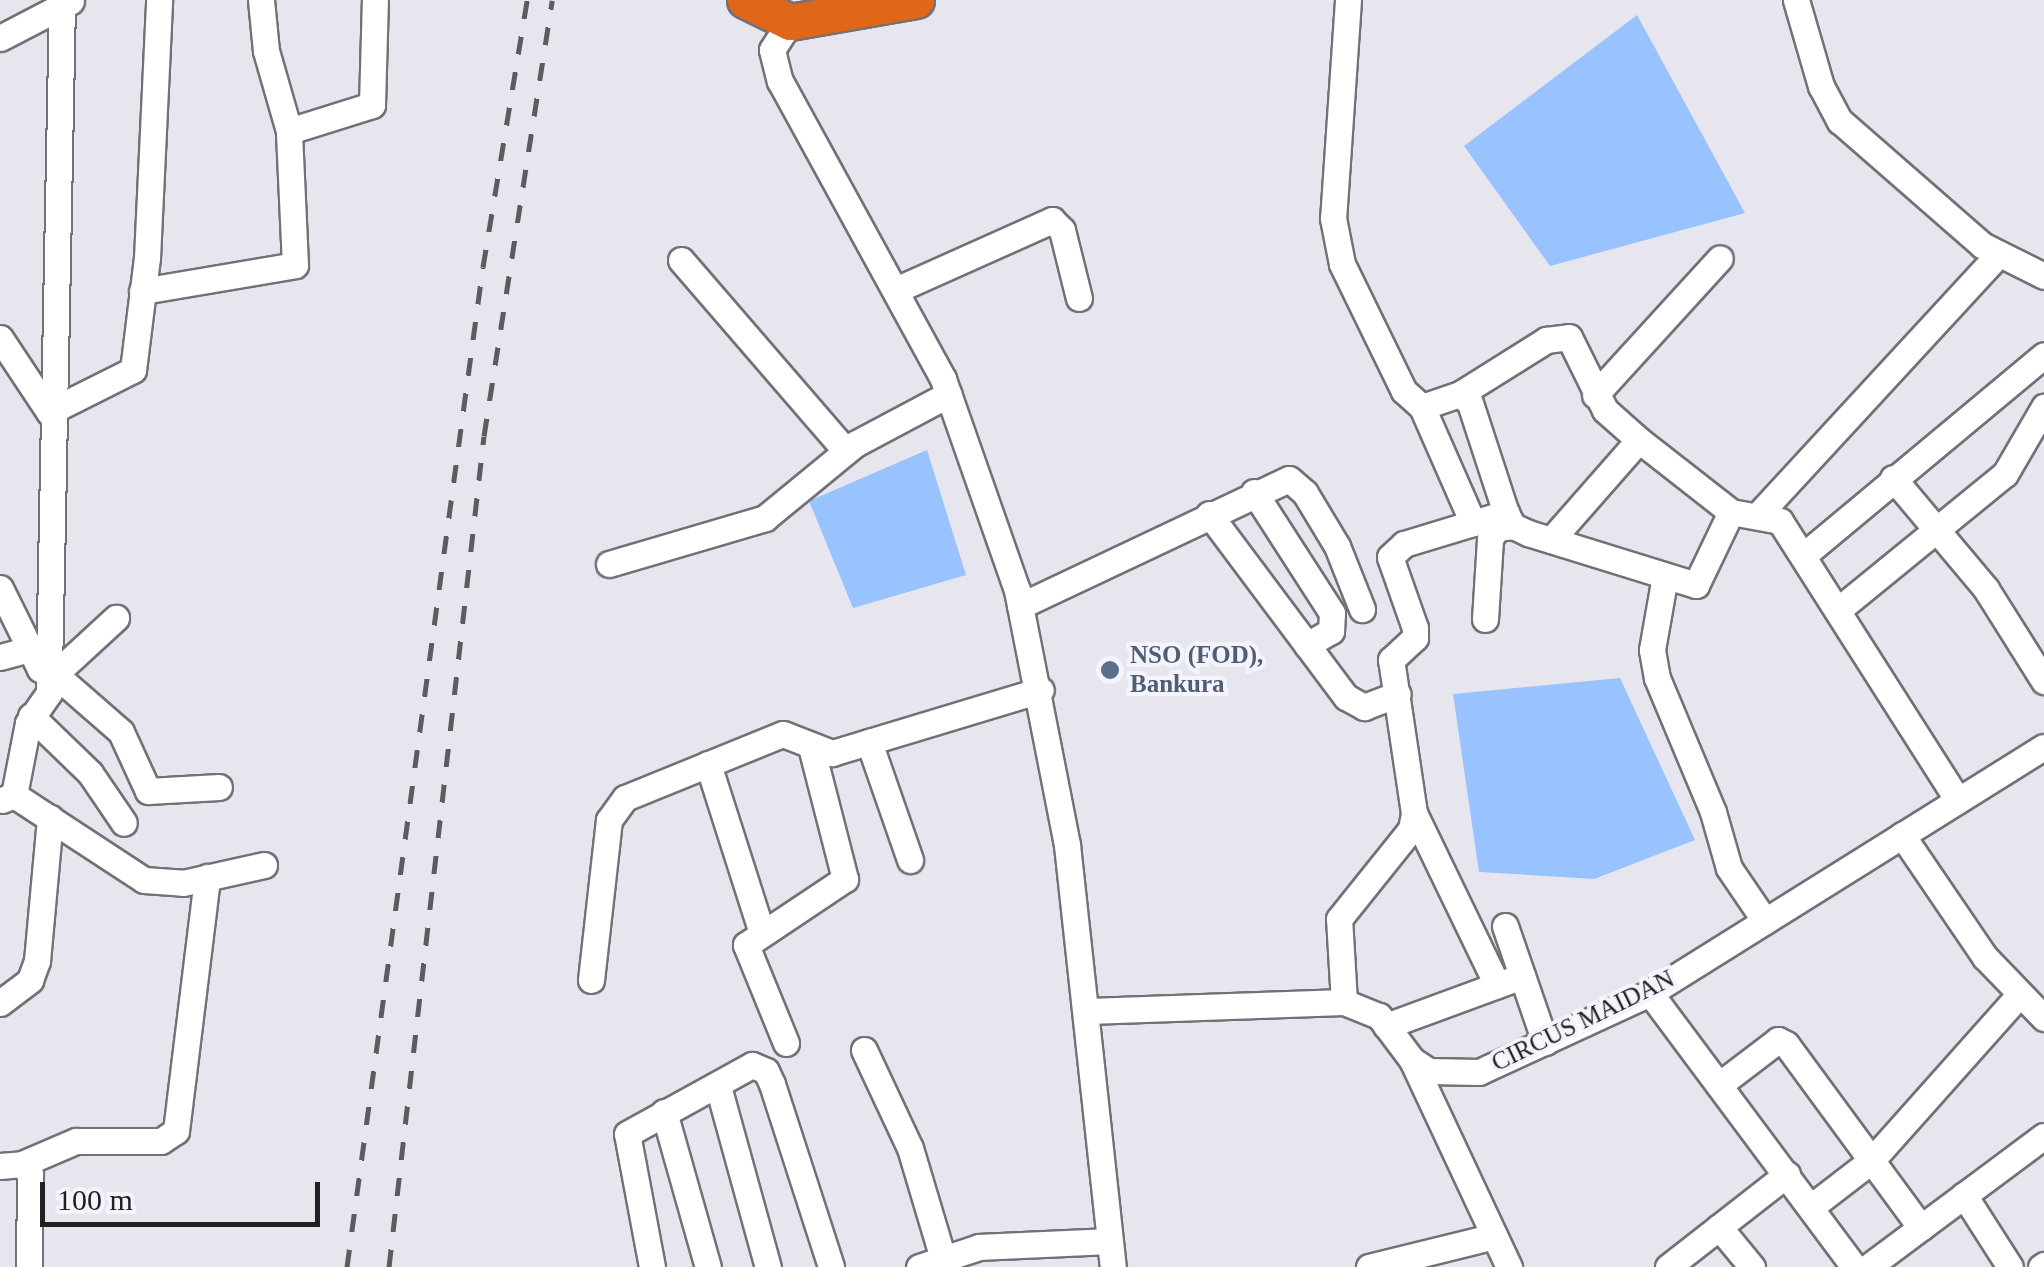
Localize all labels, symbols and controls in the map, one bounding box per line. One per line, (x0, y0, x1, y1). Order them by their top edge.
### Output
place label: NSO (FOD), Bankura (1130, 641, 1263, 700)
marker: NSO (FOD), Bankura (1099, 659, 1121, 681)
street label: CIRCUS MAIDAN (1487, 964, 1679, 1078)
scale bar (45, 1162, 325, 1224)
text: 100 m (57, 1183, 133, 1216)

